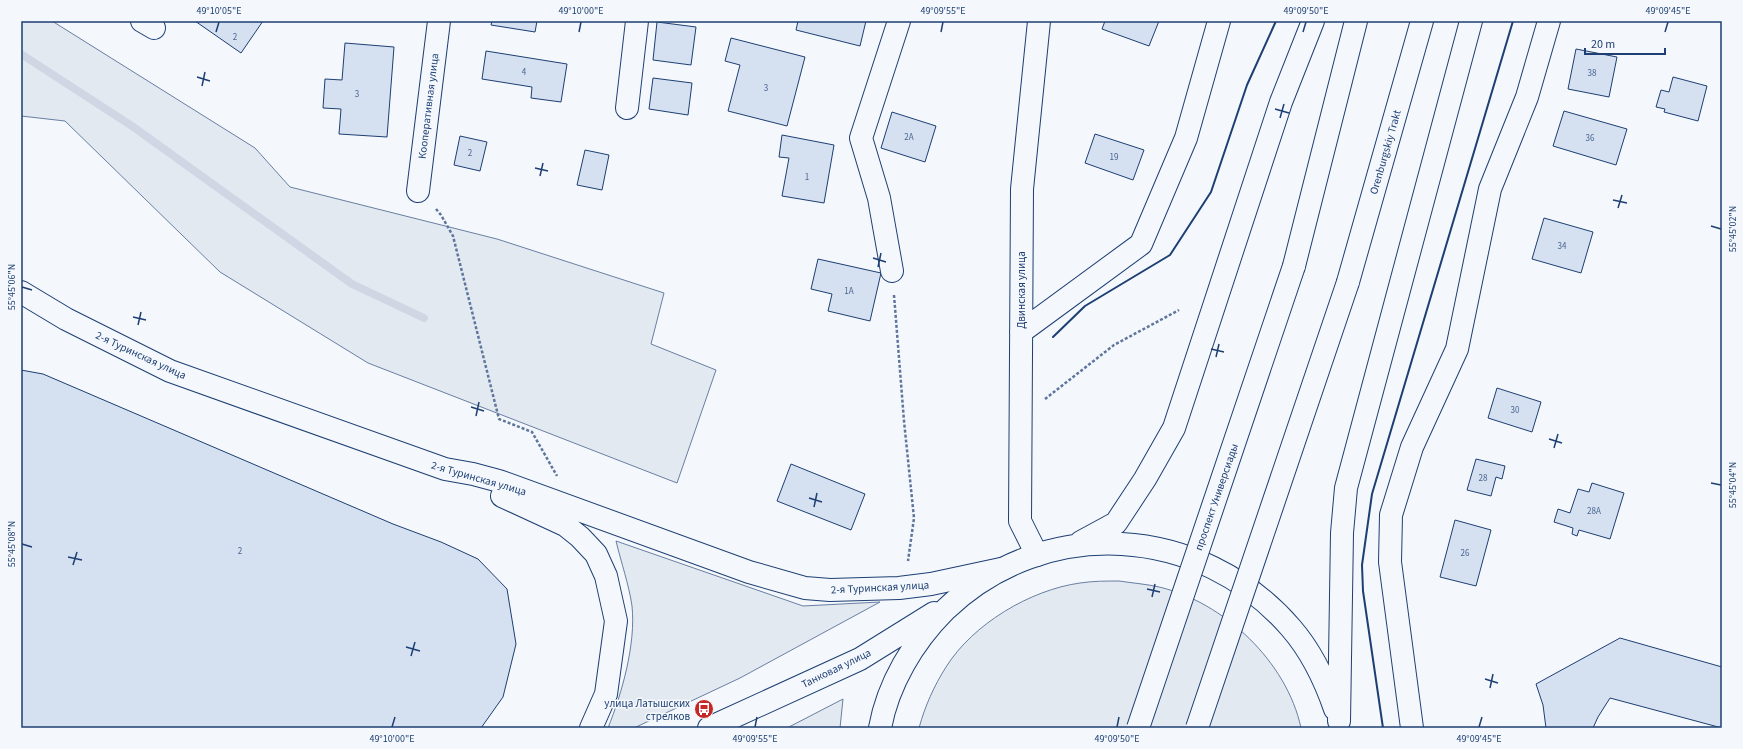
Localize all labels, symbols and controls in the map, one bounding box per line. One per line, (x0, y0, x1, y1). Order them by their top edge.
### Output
text: 49°10'05"E (196, 4, 242, 18)
text: 49°10'00"E (558, 4, 604, 18)
text: 49°09'55"E (920, 4, 966, 18)
text: 49°09'50"E (1283, 4, 1329, 18)
text: 49°09'45"E (1645, 4, 1691, 18)
scale bar (1585, 30, 1665, 56)
house number: 2 (233, 31, 238, 44)
text: 20 m (1591, 36, 1615, 53)
street label: Кооперативная улица (415, 52, 442, 160)
house number: 4 (522, 66, 527, 79)
house number: 38 (1588, 67, 1597, 80)
house number: 3 (764, 82, 769, 95)
house number: 3 (355, 88, 360, 101)
street label: Orenburgskiy Trakt (1366, 108, 1405, 196)
house number: 2А (904, 131, 914, 144)
house number: 36 (1586, 132, 1595, 145)
house number: 2 (468, 147, 473, 160)
house number: 19 (1110, 151, 1119, 164)
house number: 1 (805, 171, 809, 184)
text: 55°45'02"N (1726, 206, 1740, 252)
house number: 34 (1558, 240, 1567, 253)
street label: Двинская улица (1014, 251, 1029, 329)
text: 55°45'06"N (5, 264, 19, 310)
house number: 1А (844, 285, 854, 298)
street label: 2-я Туринская улица (93, 328, 189, 383)
house number: 30 (1511, 404, 1520, 417)
street label: проспект Универсиады (1191, 442, 1242, 553)
street label: 2-я Туринская улица (429, 458, 528, 499)
text: 55°45'04"N (1726, 462, 1740, 508)
house number: 28 (1479, 472, 1488, 485)
house number: 28А (1587, 505, 1601, 518)
text: 55°45'08"N (5, 521, 19, 567)
house number: 2 (238, 545, 243, 558)
house number: 26 (1461, 547, 1470, 560)
street label: 2-я Туринская улица (830, 577, 930, 598)
street label: Танковая улица (799, 645, 874, 692)
place label: улица Латышских стрелков (604, 696, 690, 724)
bus stop icon: улица Латышских стрелков (693, 698, 715, 720)
text: 49°10'00"E (369, 732, 415, 746)
text: 49°09'55"E (732, 732, 778, 746)
text: 49°09'50"E (1094, 732, 1140, 746)
text: 49°09'45"E (1456, 732, 1502, 746)

